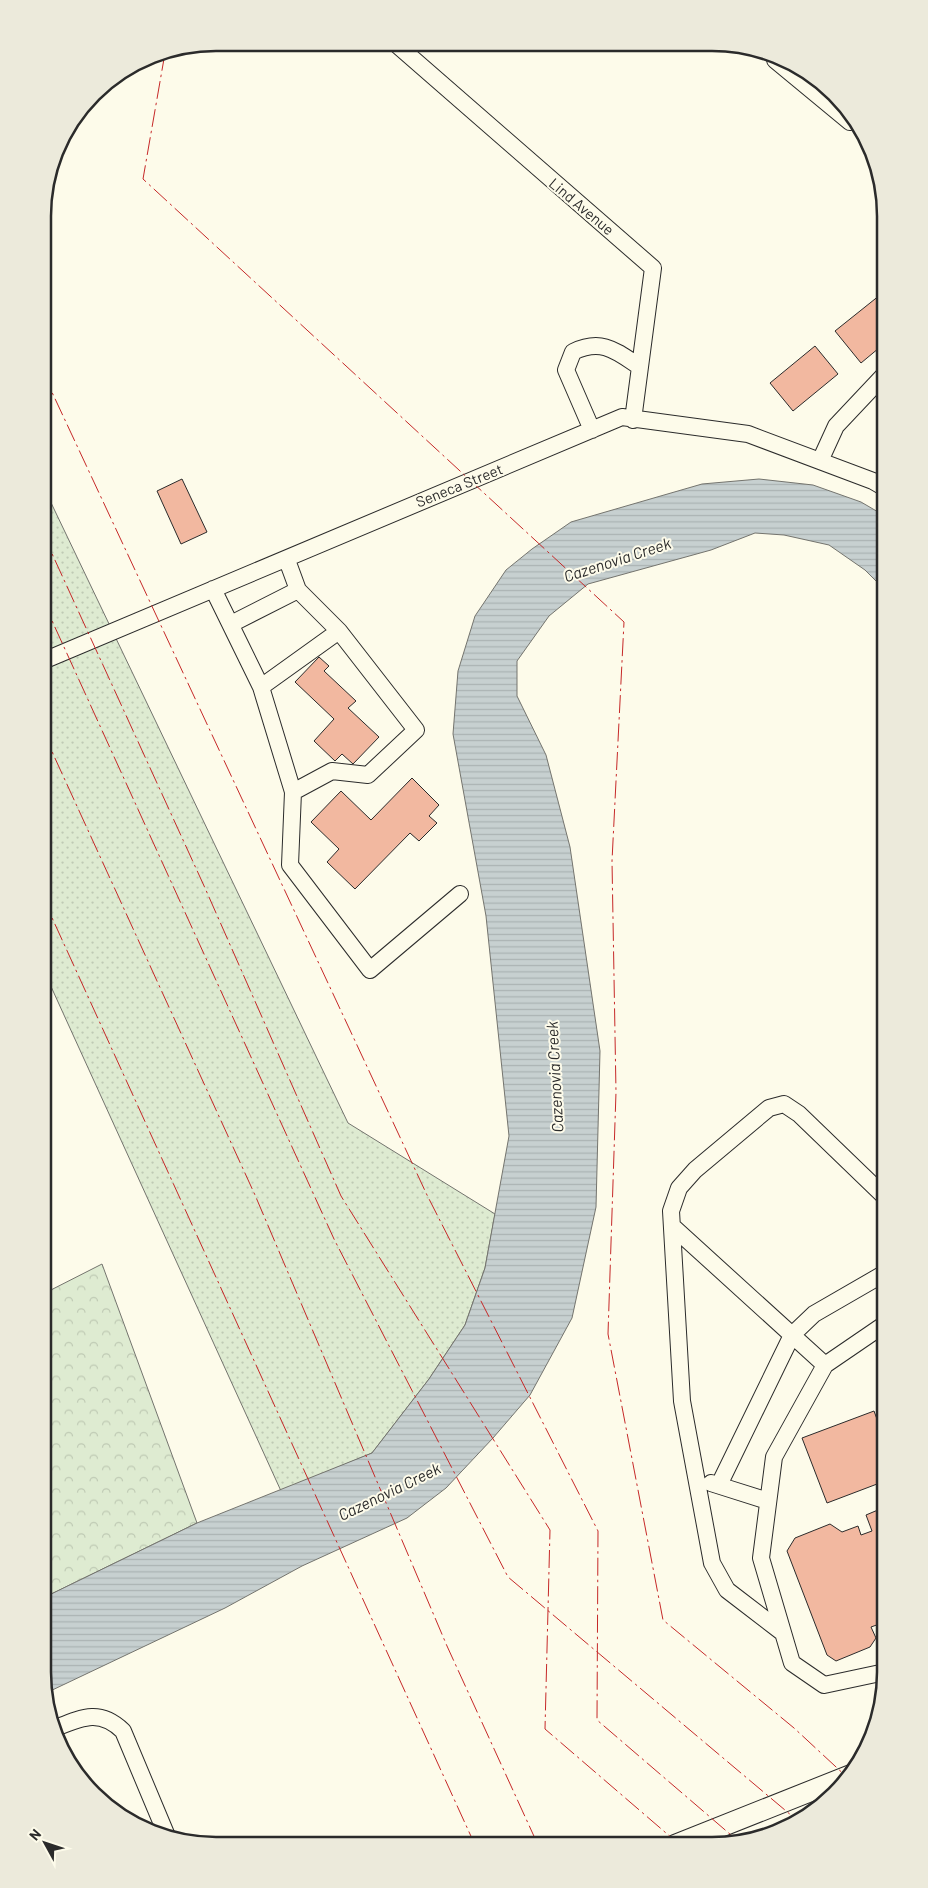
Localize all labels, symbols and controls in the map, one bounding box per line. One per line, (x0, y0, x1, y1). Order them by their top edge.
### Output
street label: Lind Avenue (546, 174, 618, 238)
street label: Seneca Street (413, 459, 505, 511)
water label: Cazenovia Creek (561, 533, 673, 585)
water label: Cazenovia Creek (542, 1021, 566, 1133)
water label: Cazenovia Creek (335, 1458, 443, 1524)
north arrow (20, 1818, 70, 1868)
text: N (25, 1825, 44, 1843)

